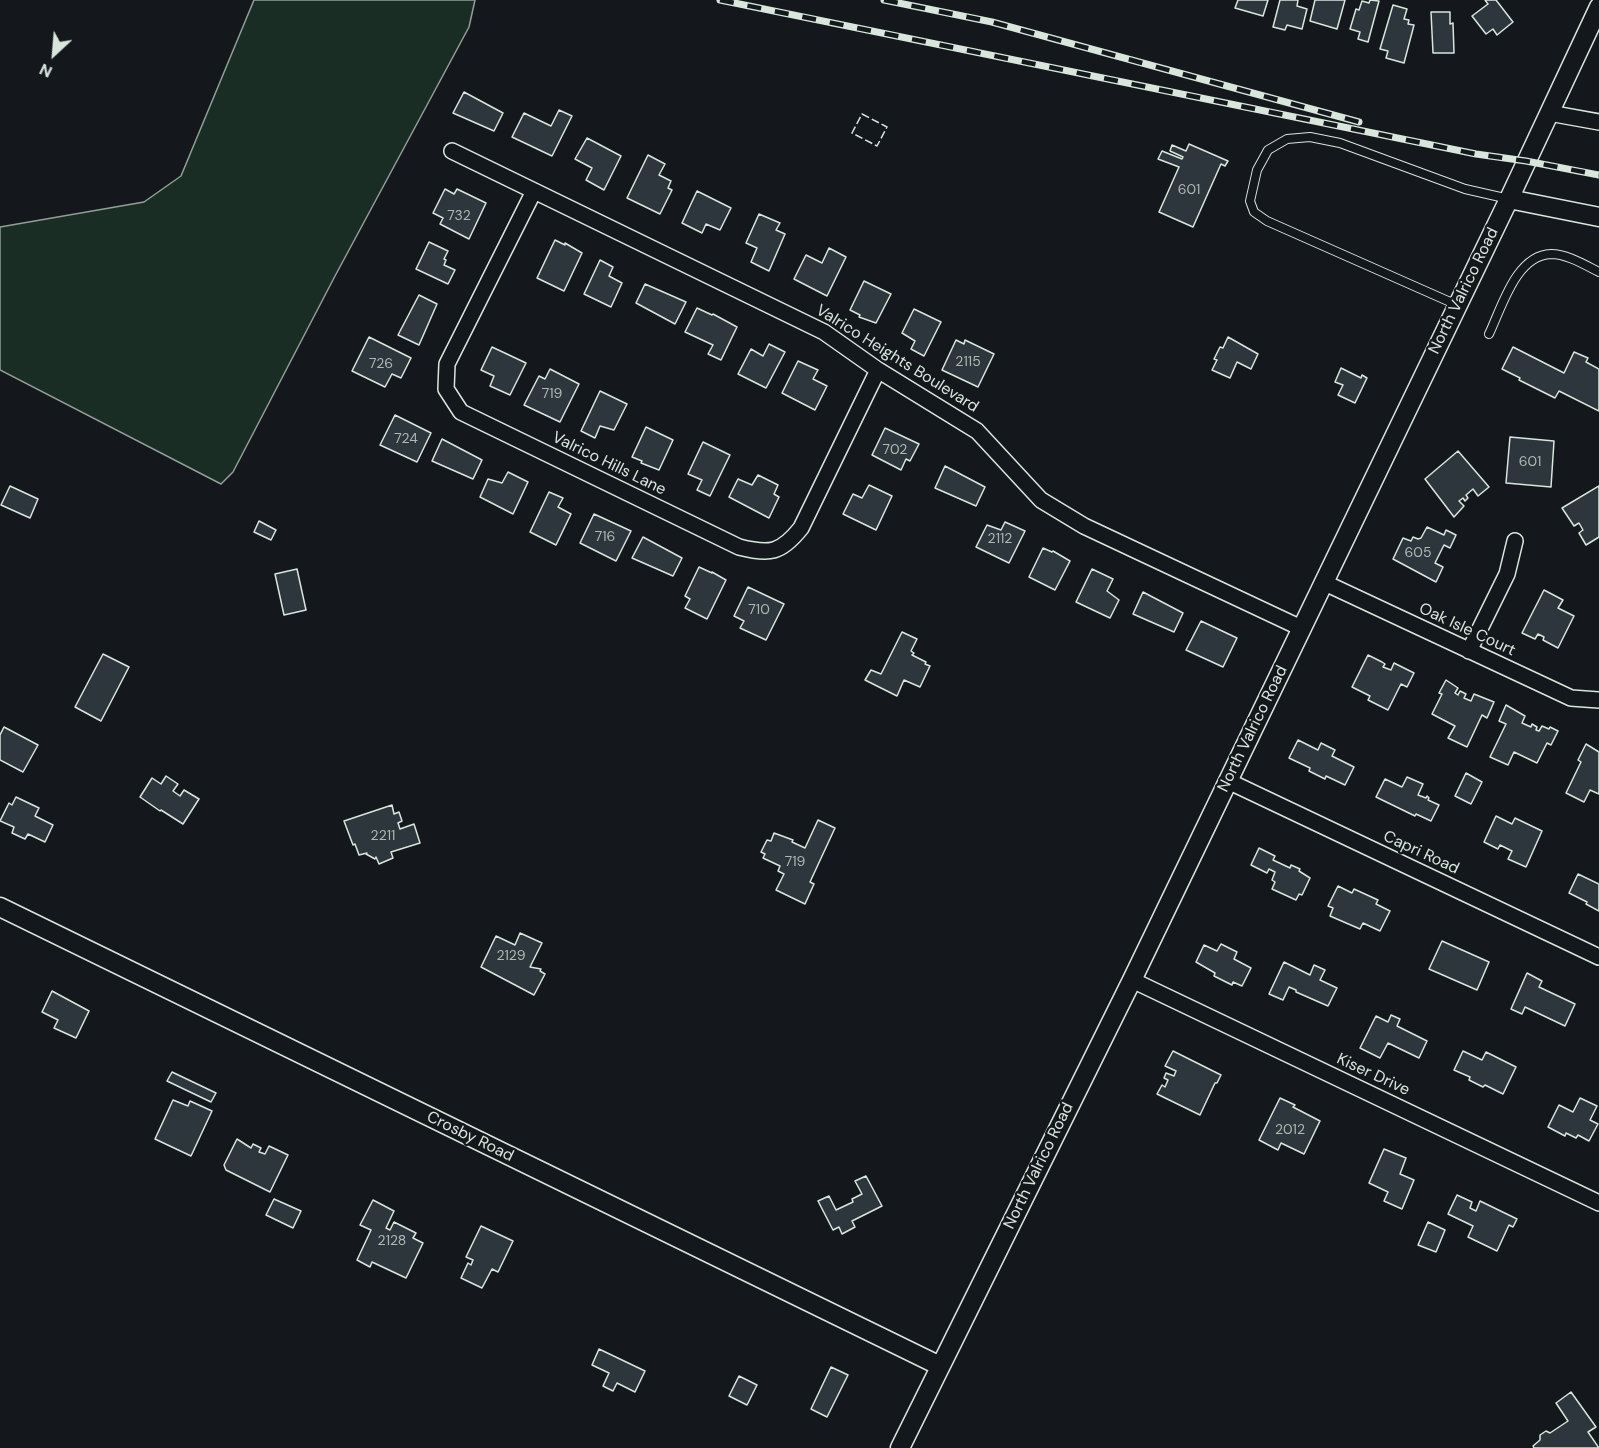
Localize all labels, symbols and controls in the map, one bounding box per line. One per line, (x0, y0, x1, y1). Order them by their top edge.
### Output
north arrow (24, 24, 84, 84)
text: N (36, 59, 56, 83)
house number: 601 (1178, 182, 1200, 198)
house number: 732 (447, 208, 471, 224)
street label: North Valrico Road (1425, 225, 1503, 357)
street label: Valrico Heights Boulevard (812, 301, 982, 417)
house number: 2115 (955, 354, 981, 370)
house number: 726 (369, 356, 393, 372)
house number: 719 (542, 386, 562, 402)
street label: Valrico Hills Lane (549, 428, 669, 500)
house number: 724 (394, 431, 418, 447)
house number: 702 (883, 442, 907, 458)
house number: 601 (1519, 454, 1541, 470)
house number: 716 (595, 529, 615, 545)
house number: 2112 (988, 531, 1012, 547)
house number: 605 (1405, 545, 1431, 561)
street label: Oak Isle Court (1416, 599, 1518, 661)
house number: 710 (748, 602, 770, 618)
street label: North Valrico Road (1214, 663, 1292, 795)
street label: Capri Road (1380, 827, 1462, 879)
house number: 2211 (371, 828, 395, 844)
house number: 719 (785, 854, 805, 870)
house number: 2129 (496, 948, 526, 964)
street label: Kiser Drive (1333, 1050, 1413, 1100)
street label: North Valrico Road (1000, 1100, 1078, 1232)
street label: Crosby Road (423, 1108, 517, 1166)
house number: 2012 (1275, 1122, 1305, 1138)
house number: 2128 (378, 1233, 406, 1249)

